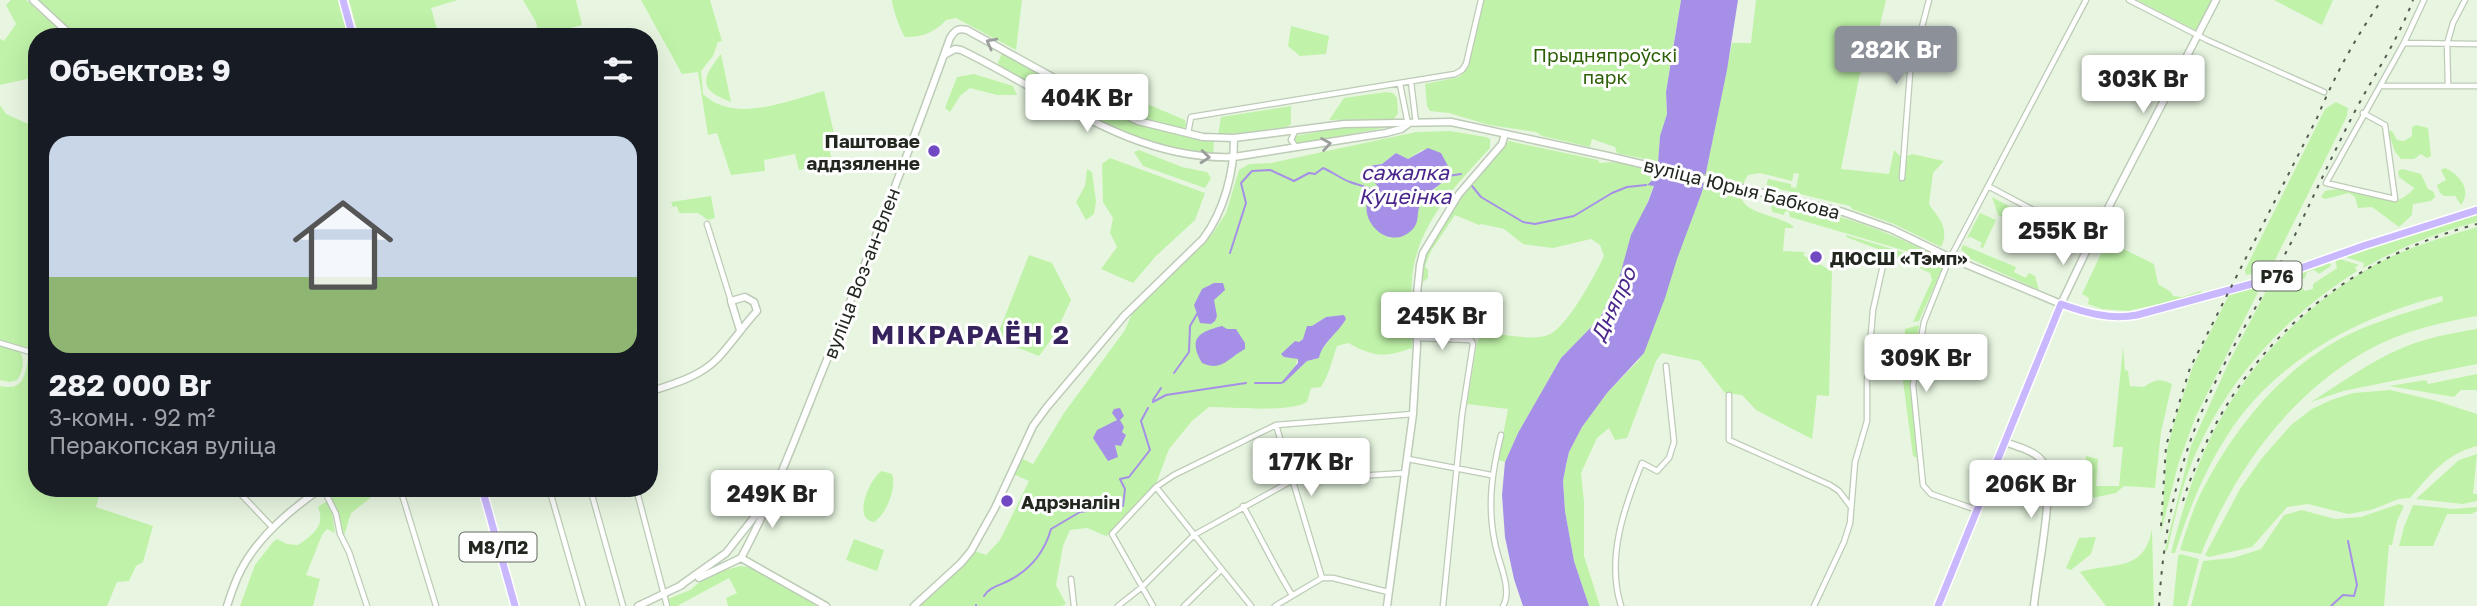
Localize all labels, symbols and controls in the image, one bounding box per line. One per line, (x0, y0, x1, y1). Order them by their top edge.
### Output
pin: 282K Br (1831, 27, 1961, 86)
text: 282K Br (1851, 35, 1941, 63)
one-way arrow (986, 38, 999, 51)
park label: Прыдняпроўскі парк (1533, 43, 1677, 88)
icon: filters (599, 51, 637, 89)
text: Объектов: 9 (49, 52, 231, 88)
pin: 303K Br (2078, 55, 2208, 115)
text: 303K Br (2098, 64, 2188, 92)
pin: 404K Br (1022, 74, 1152, 134)
text: 404K Br (1041, 83, 1133, 111)
place label: Паштовае аддзяленне (806, 129, 920, 174)
one-way arrow (1320, 137, 1331, 152)
marker: Паштовае аддзяленне (926, 143, 942, 159)
one-way arrow (1200, 149, 1211, 164)
street label: вуліца Юрыя Бабкова (1641, 152, 1843, 224)
water label: сажалка Куцеінка (1359, 159, 1453, 209)
icon: home (280, 182, 406, 308)
street label: вуліца Воз-ан-Влен (818, 184, 904, 362)
pin: 255K Br (1998, 208, 2128, 267)
text: 255K Br (2018, 216, 2108, 244)
place label: ДЮСШ «Тэмп» (1830, 246, 1967, 269)
marker: ДЮСШ «Тэмп» (1808, 249, 1824, 265)
water label: Дняпро (1584, 262, 1642, 346)
road number: Р76 (2252, 262, 2302, 290)
pin: 245K Br (1377, 292, 1507, 352)
text: 245K Br (1397, 301, 1487, 329)
district label: МІКРАРАЁН 2 (871, 319, 1071, 350)
pin: 309K Br (1861, 334, 1991, 394)
text: 309K Br (1880, 343, 1972, 371)
text: 282 000 Br (49, 367, 211, 403)
text: 3-комн. · 92 m² (49, 403, 215, 431)
text: Перакопская вуліца (49, 431, 277, 459)
pin: 177K Br (1246, 438, 1376, 498)
text: 177K Br (1269, 447, 1353, 475)
pin: 206K Br (1966, 461, 2096, 520)
text: 206K Br (1985, 469, 2077, 497)
pin: 249K Br (707, 470, 837, 530)
text: 249K Br (727, 479, 817, 507)
place label: Адрэналін (1021, 490, 1120, 513)
marker: Адрэналін (999, 493, 1015, 509)
road number: М8/П2 (460, 532, 536, 562)

